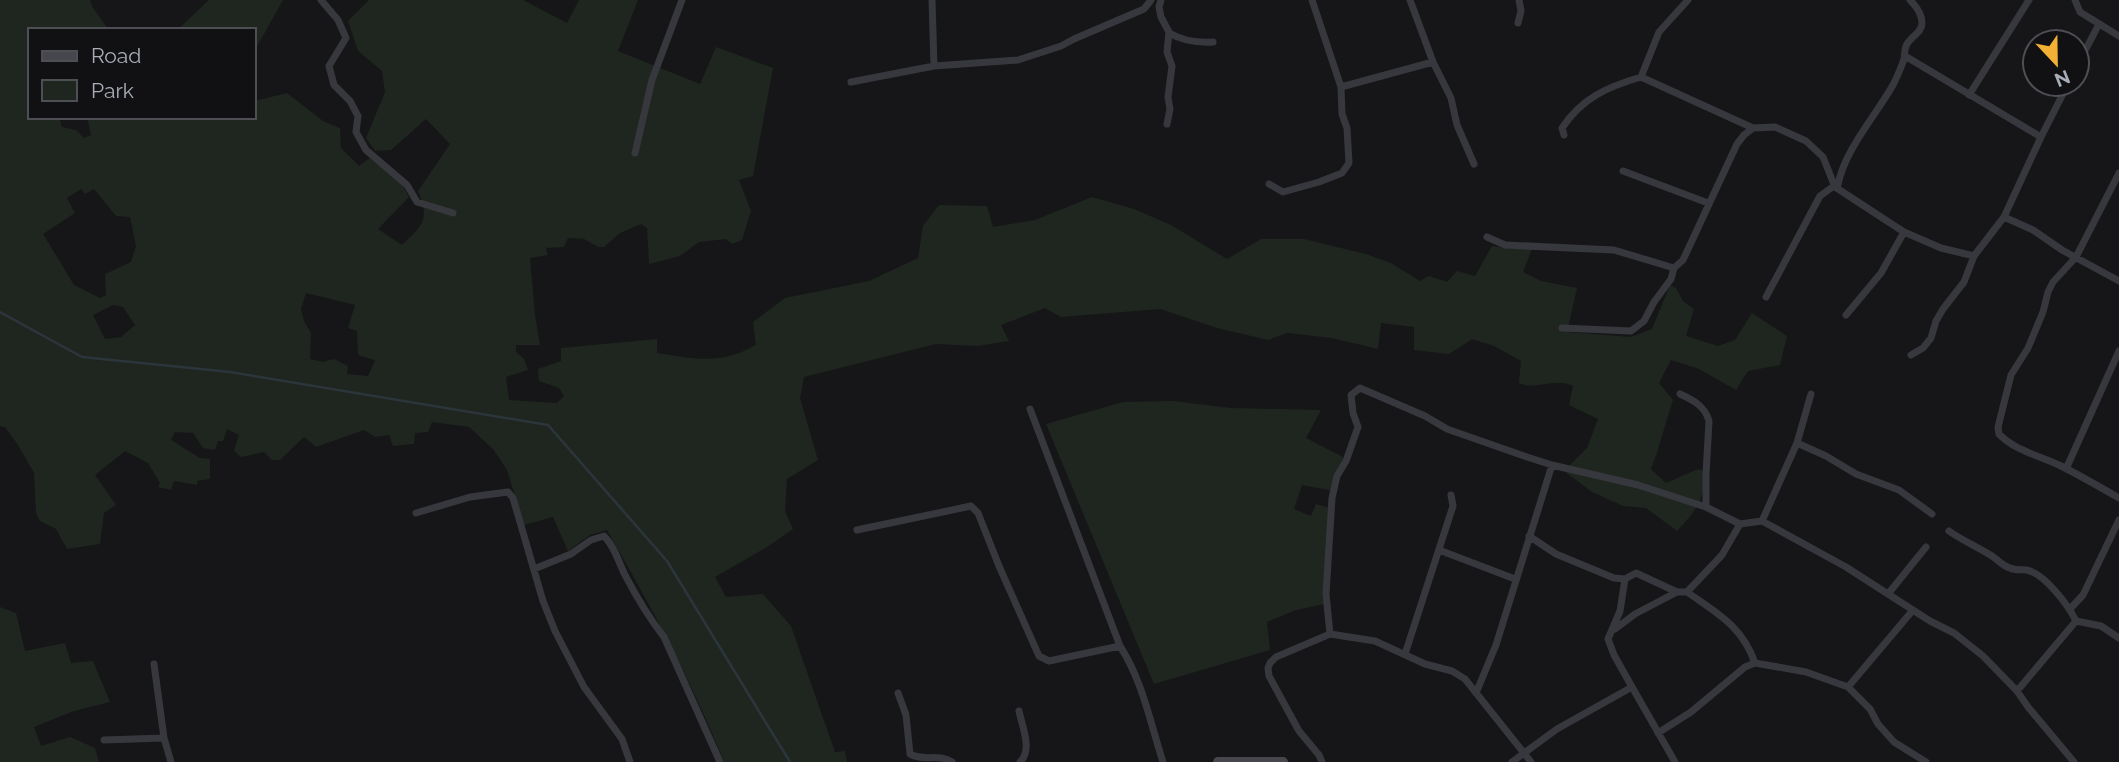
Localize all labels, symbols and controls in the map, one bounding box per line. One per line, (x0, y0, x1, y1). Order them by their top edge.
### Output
legend (28, 28, 256, 119)
north arrow (2021, 28, 2091, 98)
text: Road (91, 43, 141, 68)
text: N (2052, 66, 2073, 92)
text: Park (91, 78, 134, 103)

